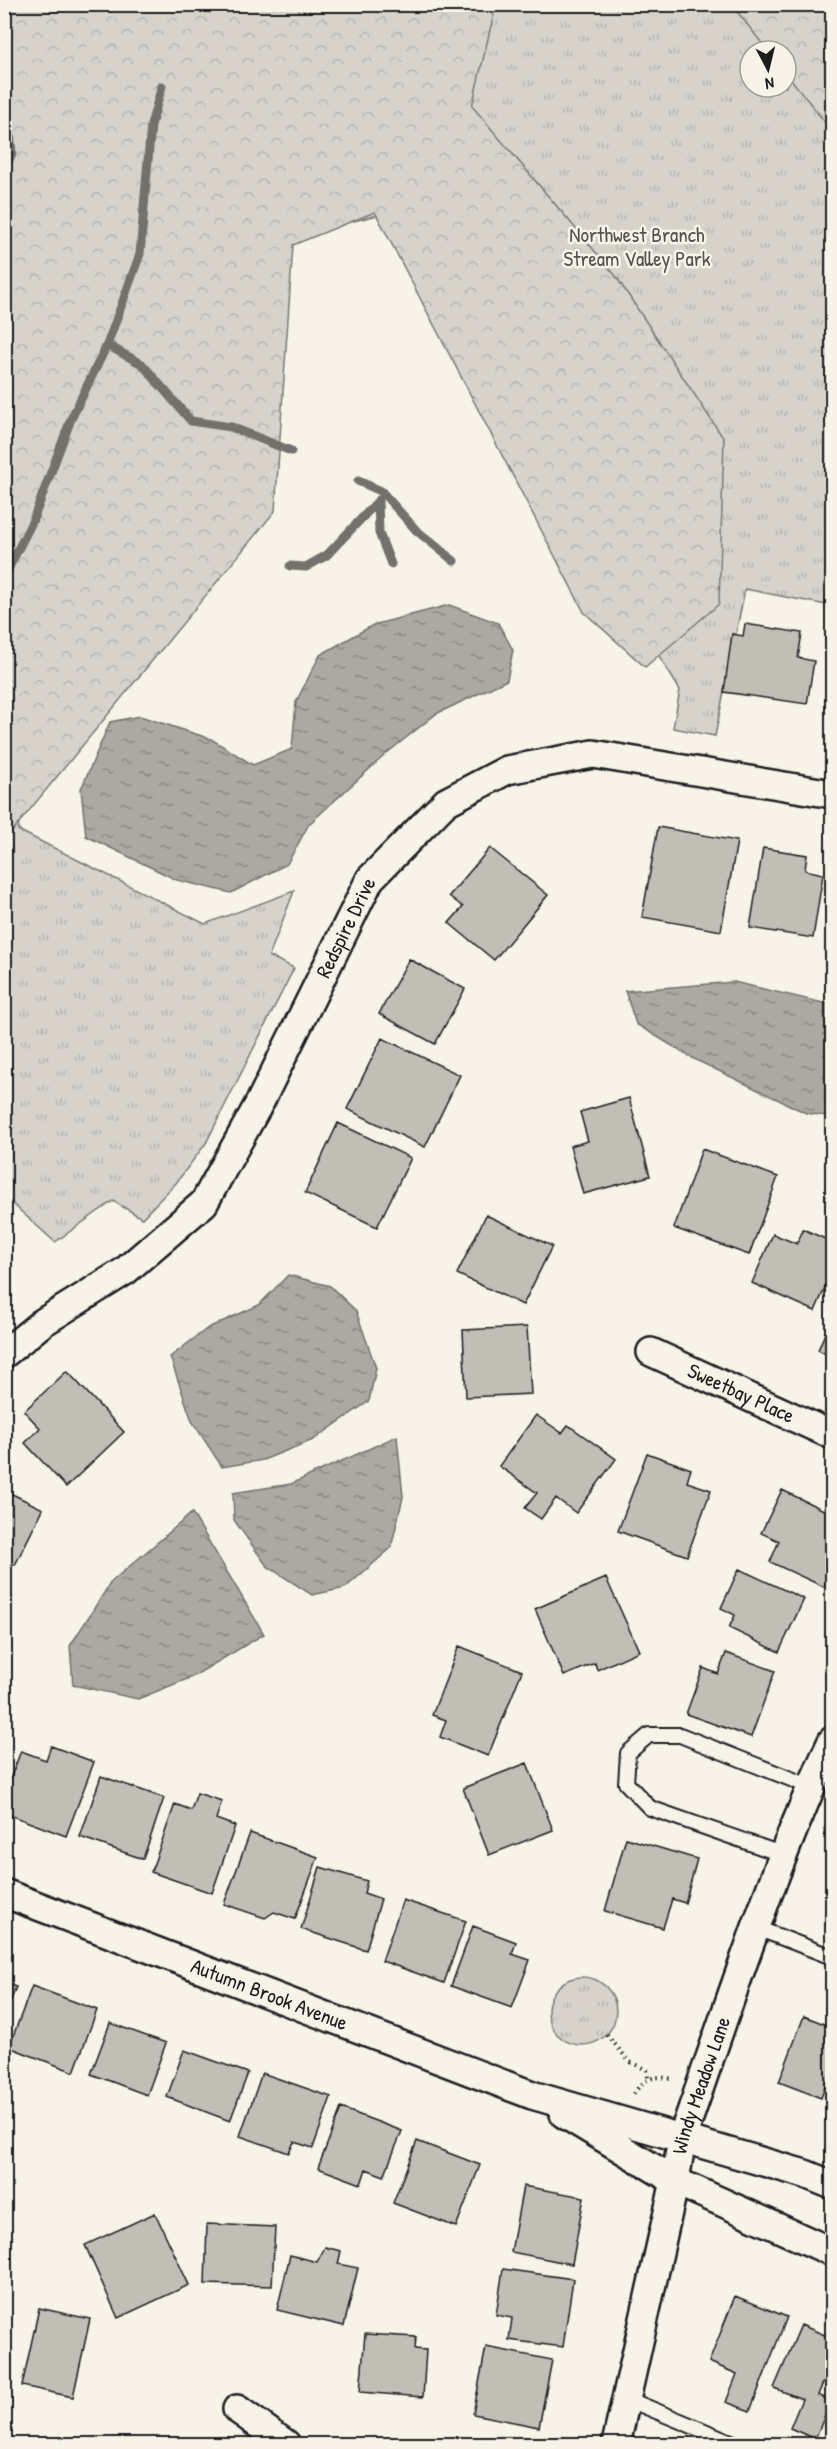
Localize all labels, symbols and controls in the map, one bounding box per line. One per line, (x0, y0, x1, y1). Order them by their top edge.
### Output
north arrow (738, 39, 798, 99)
text: N (764, 72, 775, 95)
park label: Northwest Branch Stream Valley Park (564, 220, 711, 273)
street label: Redspire Drive (308, 872, 383, 983)
street label: Sweetbay Place (683, 1356, 799, 1430)
street label: Autumn Brook Avenue (187, 1951, 352, 2037)
street label: Windy Meadow Lane (665, 2013, 737, 2156)

